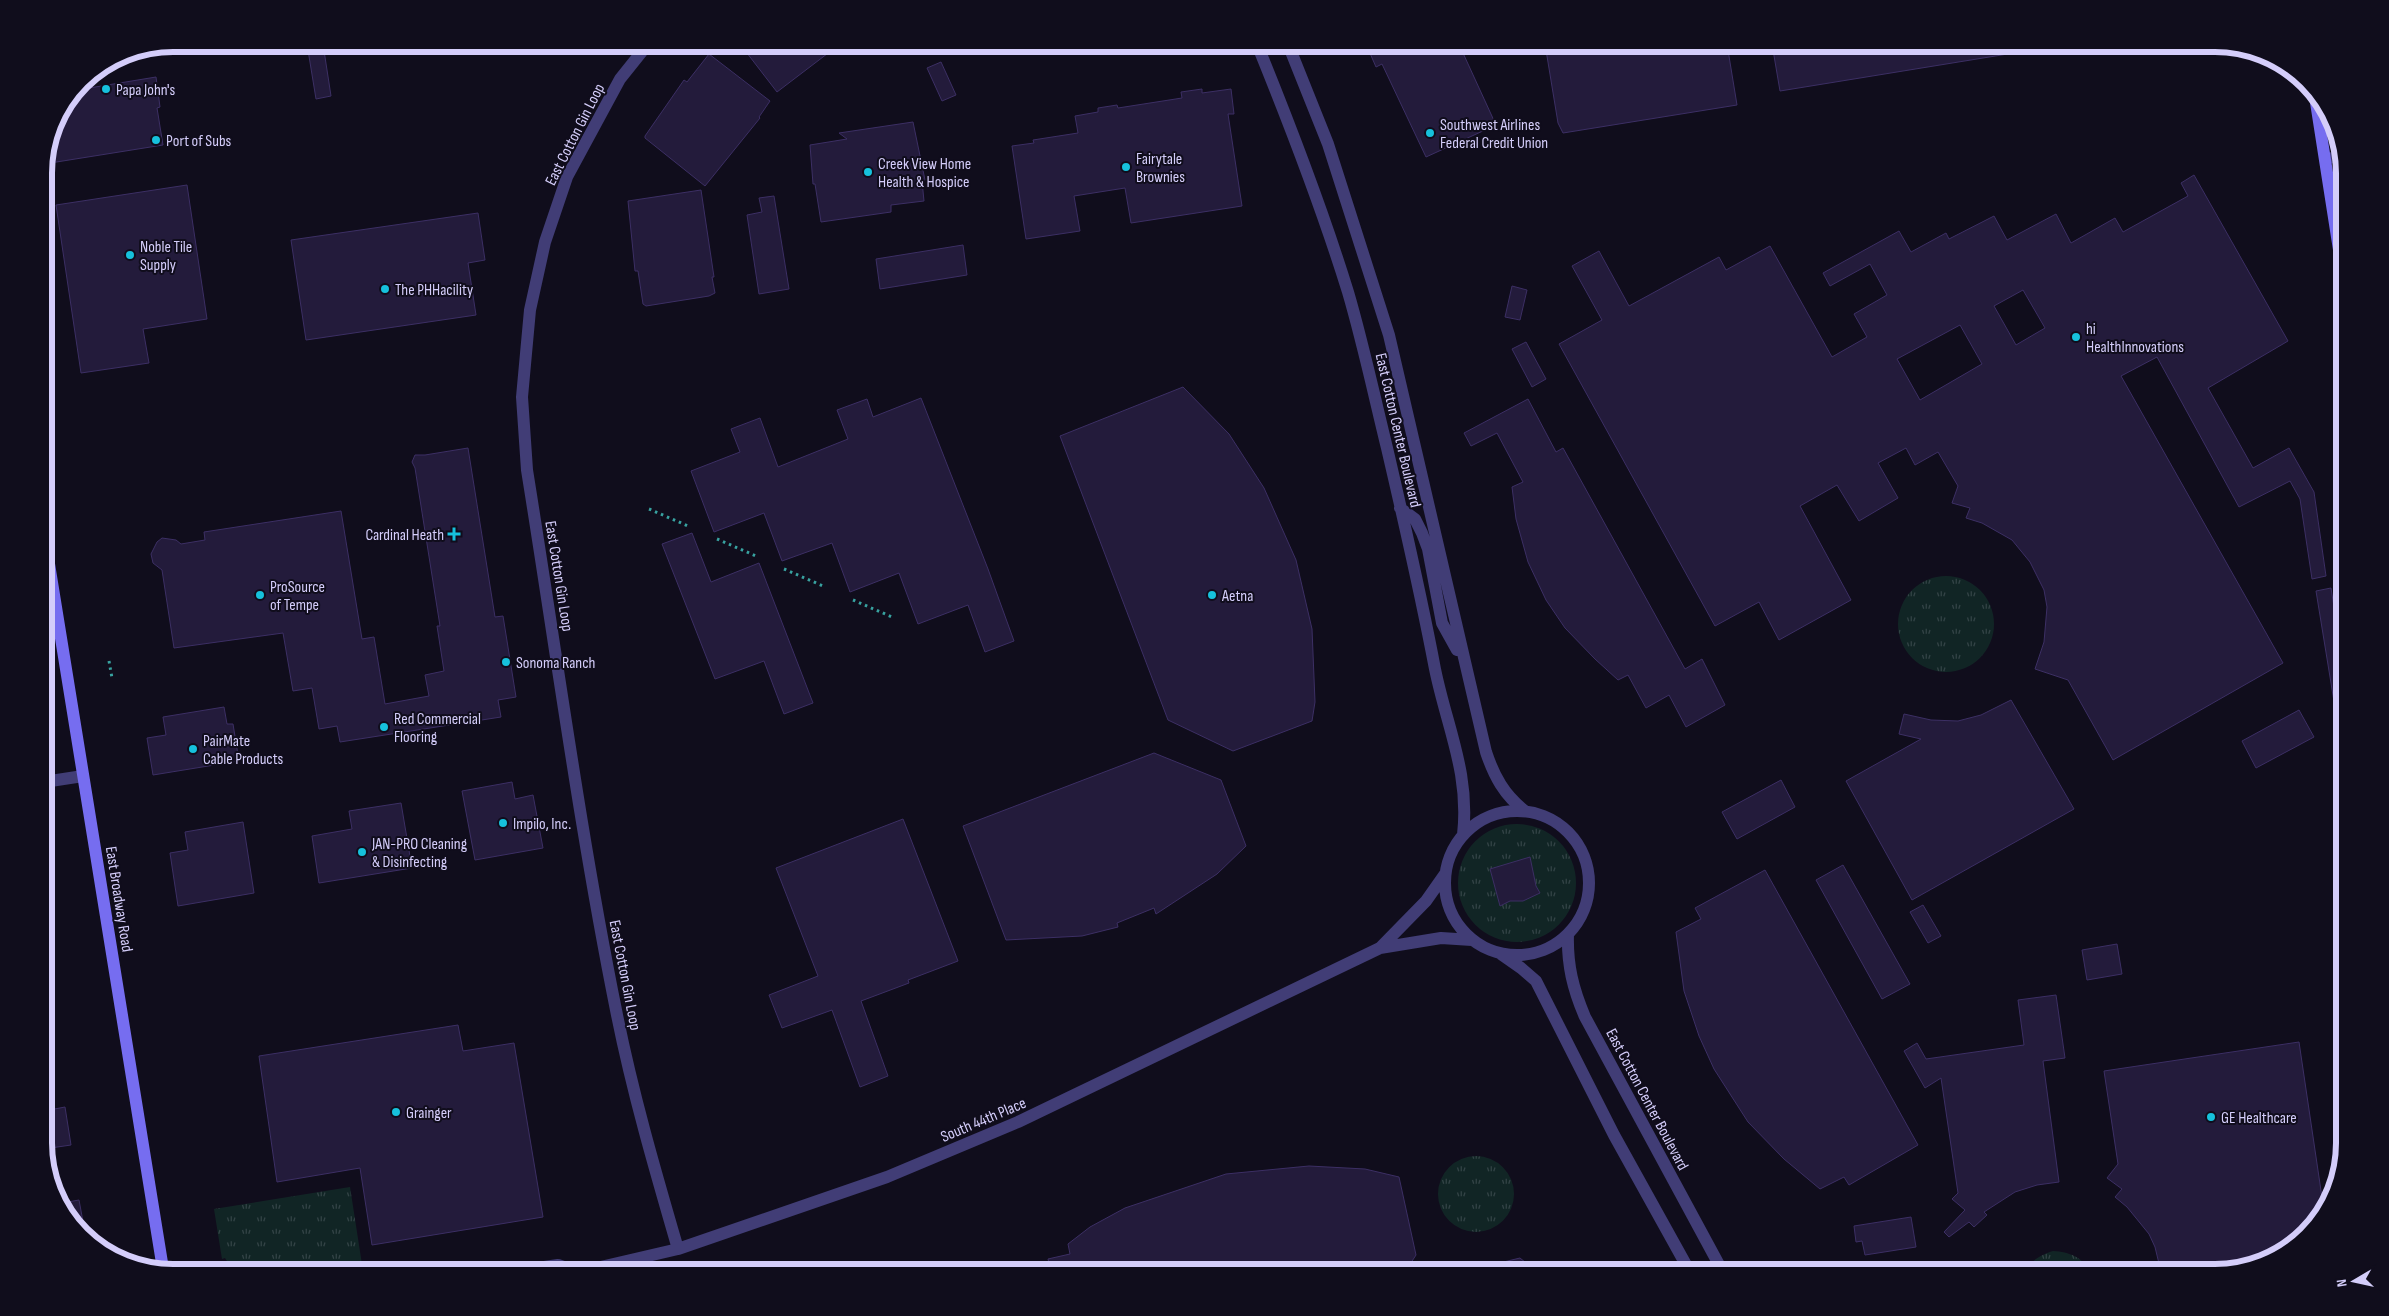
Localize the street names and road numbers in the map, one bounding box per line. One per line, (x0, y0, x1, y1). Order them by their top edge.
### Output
street label: East Cotton Gin Loop (542, 81, 609, 189)
street label: East Cotton Center Boulevard (1371, 351, 1425, 509)
street label: East Cotton Gin Loop (540, 520, 577, 633)
street label: East Broadway Road (101, 845, 136, 953)
street label: East Cotton Gin Loop (605, 919, 645, 1032)
street label: East Cotton Center Boulevard (1601, 1026, 1692, 1174)
street label: South 44th Place (938, 1094, 1029, 1147)

